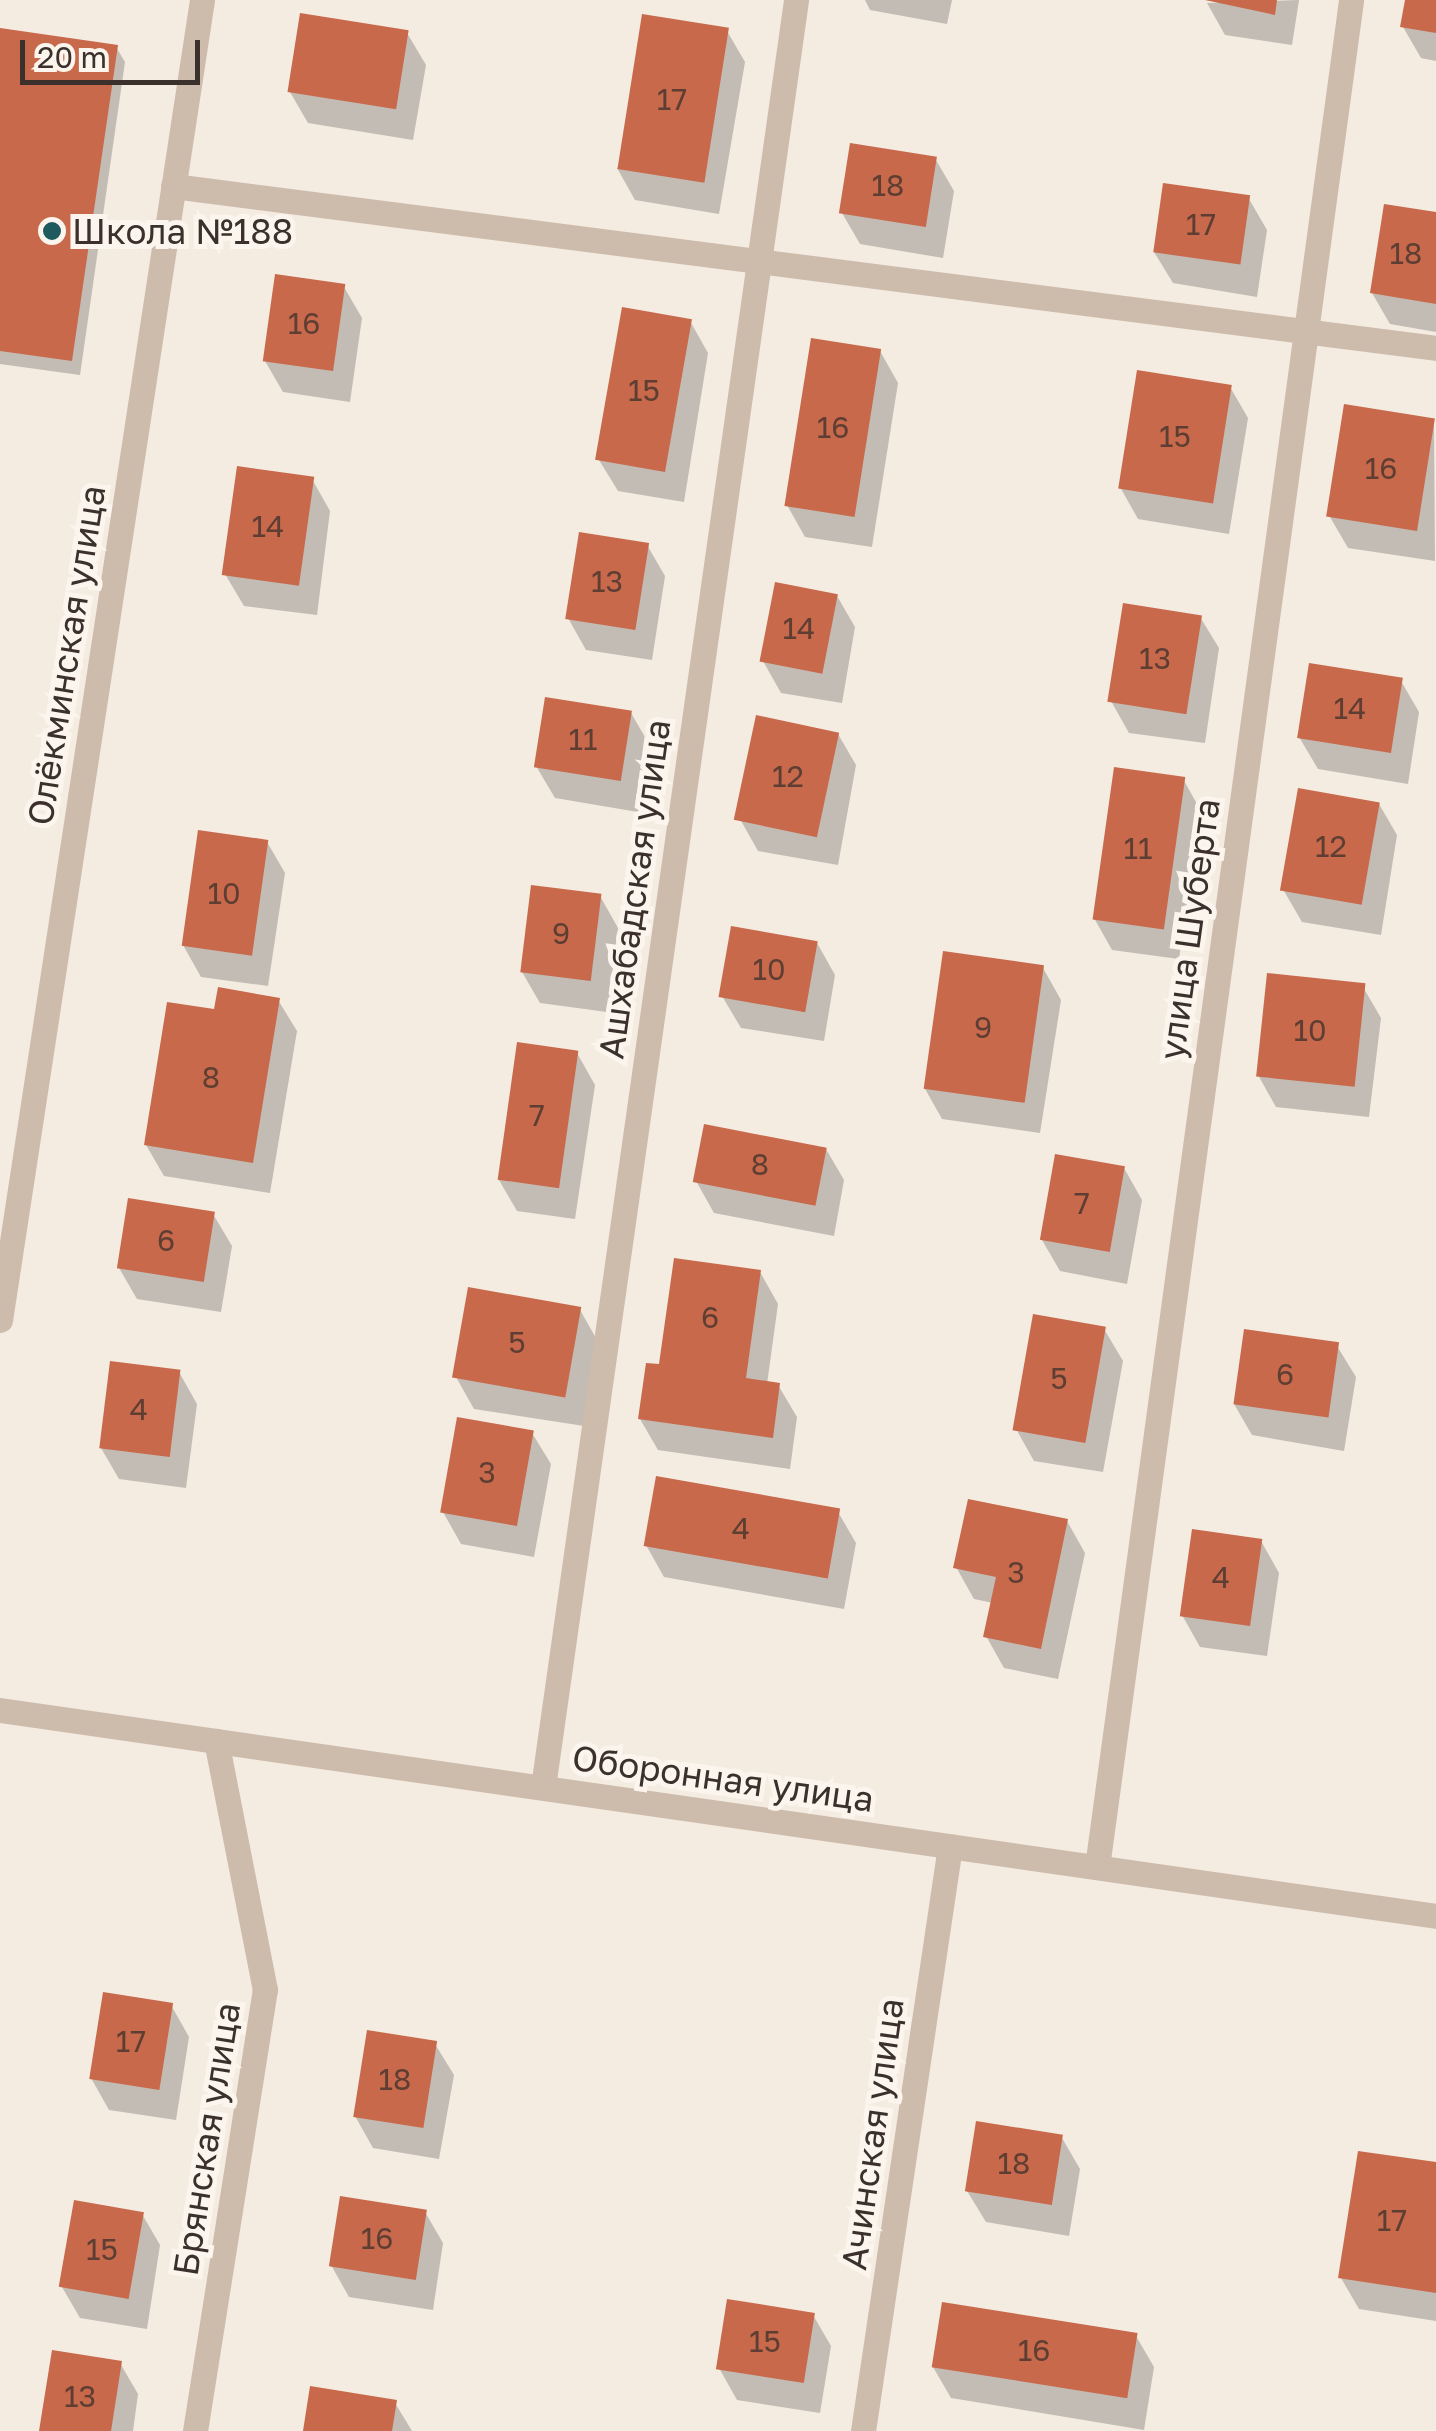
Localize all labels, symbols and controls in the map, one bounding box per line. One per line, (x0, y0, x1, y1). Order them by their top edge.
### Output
scale bar (25, 20, 205, 82)
text: 20 m (37, 39, 107, 75)
house number: 17 (657, 81, 687, 117)
house number: 18 (872, 167, 904, 203)
house number: 17 (1186, 206, 1216, 242)
place label: Школа №188 (72, 210, 293, 252)
marker: Школа №188 (41, 220, 63, 242)
house number: 18 (1390, 235, 1422, 271)
house number: 16 (288, 305, 320, 341)
house number: 15 (628, 372, 660, 408)
house number: 16 (817, 409, 849, 445)
house number: 15 (1159, 418, 1191, 454)
house number: 16 (1365, 450, 1397, 486)
street label: Олёкминская улица (18, 482, 114, 828)
house number: 14 (252, 508, 284, 544)
house number: 13 (591, 563, 623, 599)
house number: 14 (783, 610, 815, 646)
house number: 13 (1139, 640, 1171, 676)
house number: 14 (1334, 690, 1366, 726)
street label: Ашхабадская улица (589, 717, 679, 1061)
house number: 11 (568, 721, 598, 757)
house number: 12 (772, 758, 804, 794)
street label: улица Шуберта (1150, 796, 1228, 1062)
house number: 12 (1315, 828, 1347, 864)
house number: 11 (1123, 830, 1153, 866)
house number: 10 (207, 875, 241, 911)
house number: 9 (552, 915, 570, 951)
house number: 10 (752, 951, 786, 987)
house number: 9 (974, 1009, 992, 1045)
house number: 10 (1293, 1012, 1327, 1048)
house number: 8 (202, 1059, 220, 1095)
house number: 7 (529, 1097, 545, 1133)
house number: 8 (751, 1146, 769, 1182)
house number: 7 (1074, 1185, 1090, 1221)
house number: 6 (157, 1222, 175, 1258)
house number: 6 (701, 1299, 719, 1335)
house number: 5 (508, 1324, 526, 1360)
house number: 6 (1276, 1356, 1294, 1392)
house number: 5 (1050, 1360, 1068, 1396)
house number: 4 (130, 1391, 148, 1427)
house number: 3 (478, 1454, 496, 1490)
house number: 4 (732, 1510, 750, 1546)
house number: 3 (1007, 1554, 1025, 1590)
house number: 4 (1212, 1559, 1230, 1595)
street label: Оборонная улица (570, 1736, 876, 1820)
street label: Ачинская улица (832, 1995, 912, 2273)
street label: Брянская улица (164, 1999, 248, 2279)
house number: 17 (116, 2023, 146, 2059)
house number: 18 (379, 2061, 411, 2097)
house number: 18 (998, 2145, 1030, 2181)
house number: 17 (1377, 2202, 1407, 2238)
house number: 16 (361, 2220, 393, 2256)
house number: 15 (86, 2231, 118, 2267)
house number: 15 (749, 2323, 781, 2359)
house number: 16 (1018, 2332, 1050, 2368)
house number: 13 (64, 2378, 96, 2414)

